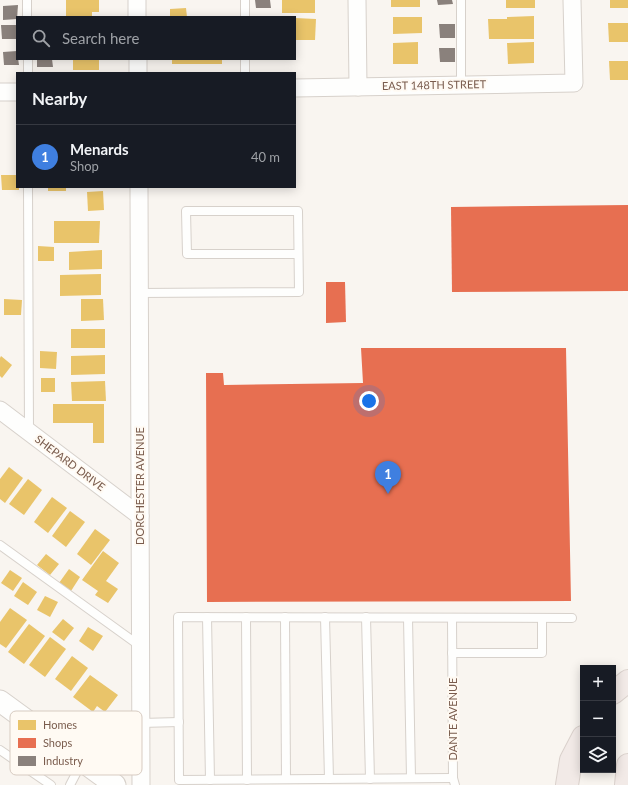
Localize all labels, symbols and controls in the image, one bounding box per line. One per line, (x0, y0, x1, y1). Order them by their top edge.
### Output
search box (16, 16, 296, 60)
icon: search (30, 27, 52, 49)
text: Search here (62, 29, 139, 47)
street label: EAST 148TH STREET (382, 77, 487, 92)
text: Nearby (32, 88, 87, 109)
text: Menards (70, 140, 129, 158)
text: 1 (41, 149, 49, 165)
text: 40 m (251, 149, 280, 165)
text: Shop (70, 158, 99, 174)
your location (359, 391, 379, 411)
street label: DORCHESTER AVENUE (133, 427, 146, 545)
street label: SHEPARD DRIVE (33, 432, 108, 493)
pin: 1 (375, 461, 401, 494)
map controls (580, 665, 616, 773)
button: + (580, 665, 616, 701)
street label: DANTE AVENUE (446, 678, 459, 760)
button: − (580, 701, 616, 737)
legend (10, 711, 142, 775)
text: Homes (43, 718, 77, 731)
text: Shops (43, 736, 72, 749)
button: layers (580, 737, 616, 773)
text: Industry (43, 754, 83, 767)

